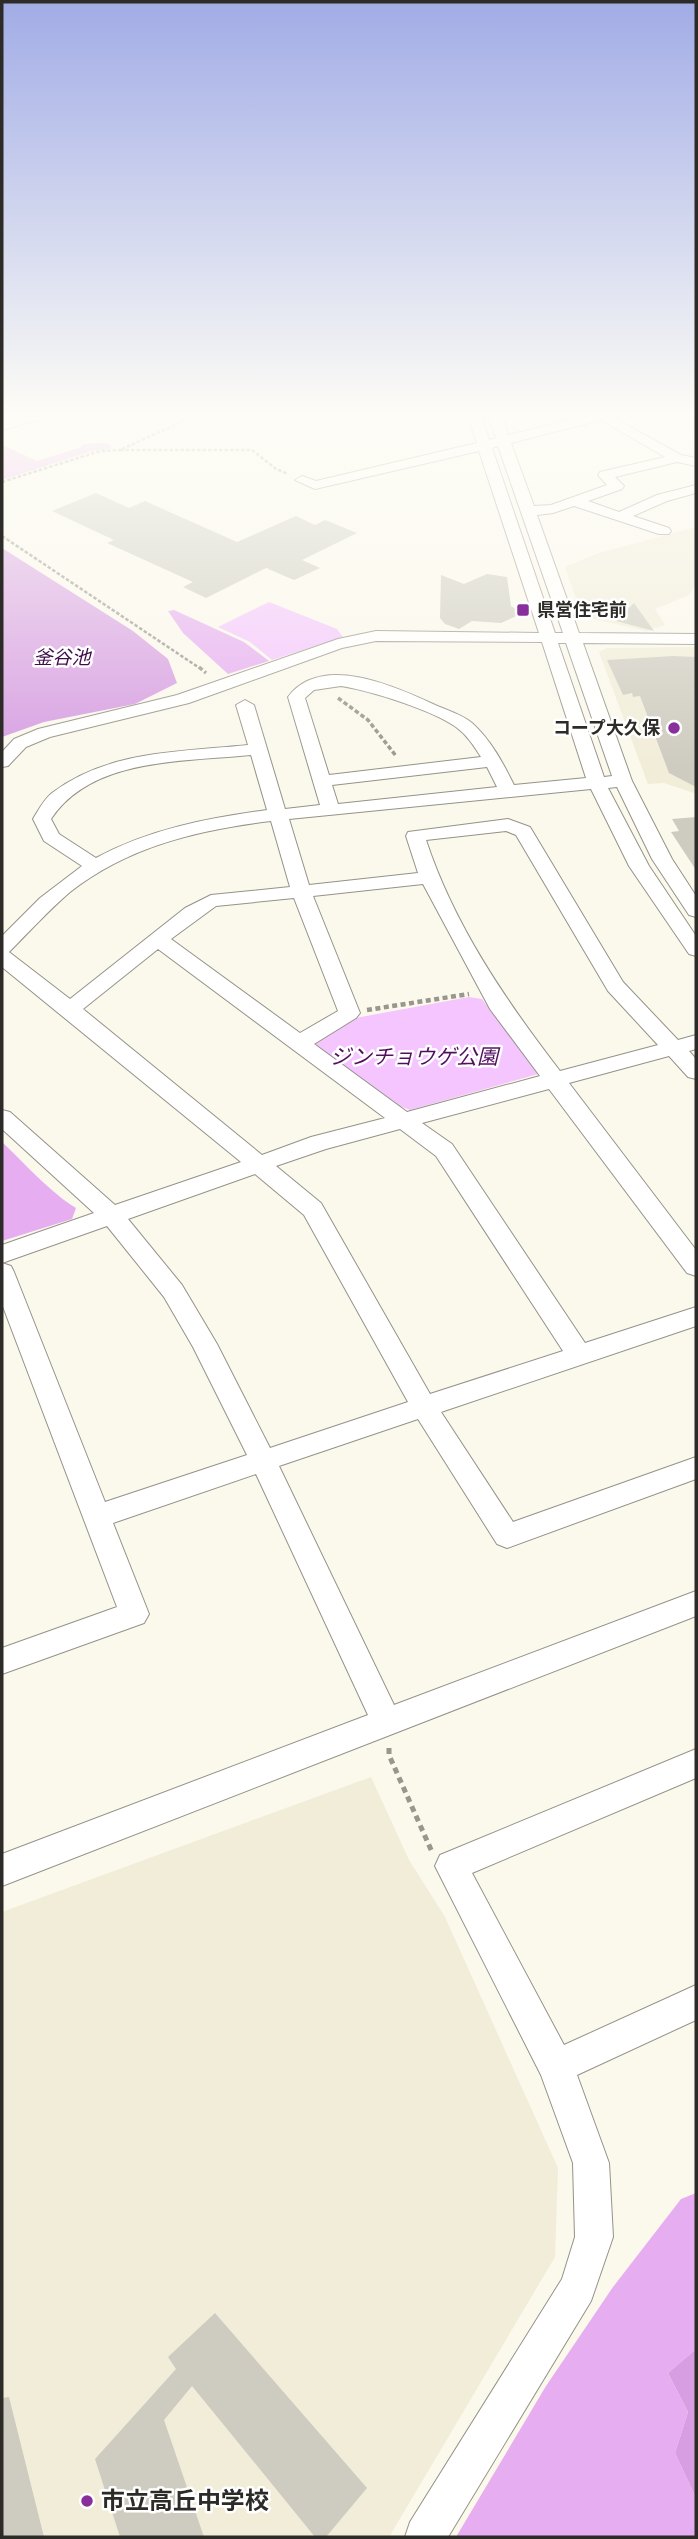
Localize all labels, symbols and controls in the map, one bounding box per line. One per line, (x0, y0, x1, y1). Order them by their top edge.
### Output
place label: 県営住宅前 (537, 595, 627, 622)
marker: 県営住宅前 (515, 602, 531, 618)
water label: 釜谷池 (33, 642, 92, 670)
place label: コープ大久保 (553, 713, 661, 740)
marker: コープ大久保 (666, 720, 682, 736)
park label: ジンチョウゲ公園 (330, 1039, 501, 1070)
place label: 市立高丘中学校 (101, 2481, 269, 2516)
marker: 市立高丘中学校 (79, 2493, 95, 2509)

